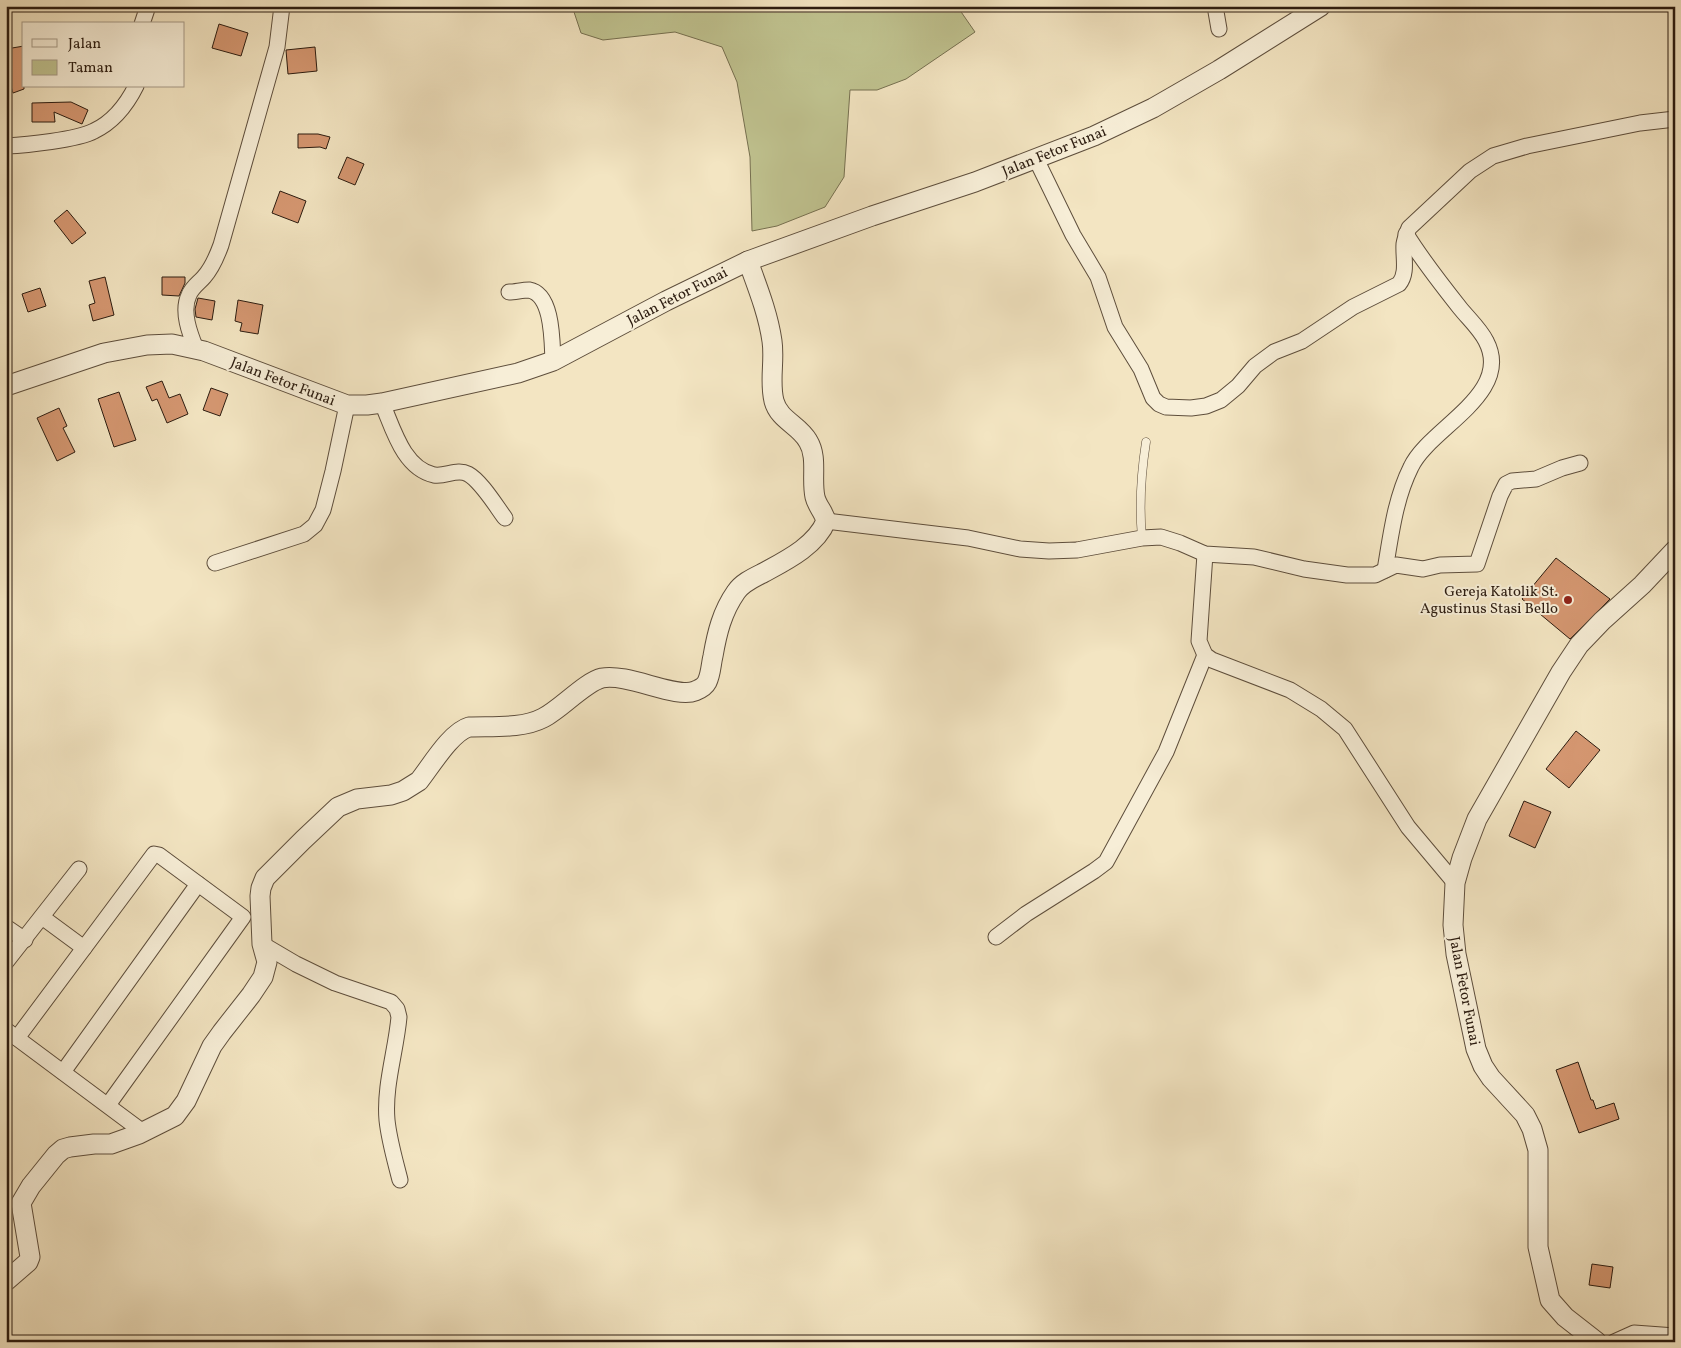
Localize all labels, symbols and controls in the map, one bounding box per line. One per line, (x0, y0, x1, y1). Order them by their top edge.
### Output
legend (22, 22, 185, 88)
text: Jalan (68, 34, 101, 55)
text: Taman (68, 58, 113, 79)
street label: Jalan Fetor Funai (999, 122, 1110, 183)
street label: Jalan Fetor Funai (624, 263, 732, 332)
street label: Jalan Fetor Funai (227, 353, 338, 412)
place label: Gereja Katolik St. Agustinus Stasi Bello (1420, 582, 1558, 620)
marker: Gereja Katolik St. Agustinus Stasi Bello (1562, 594, 1574, 606)
street label: Jalan Fetor Funai (1443, 935, 1484, 1048)

